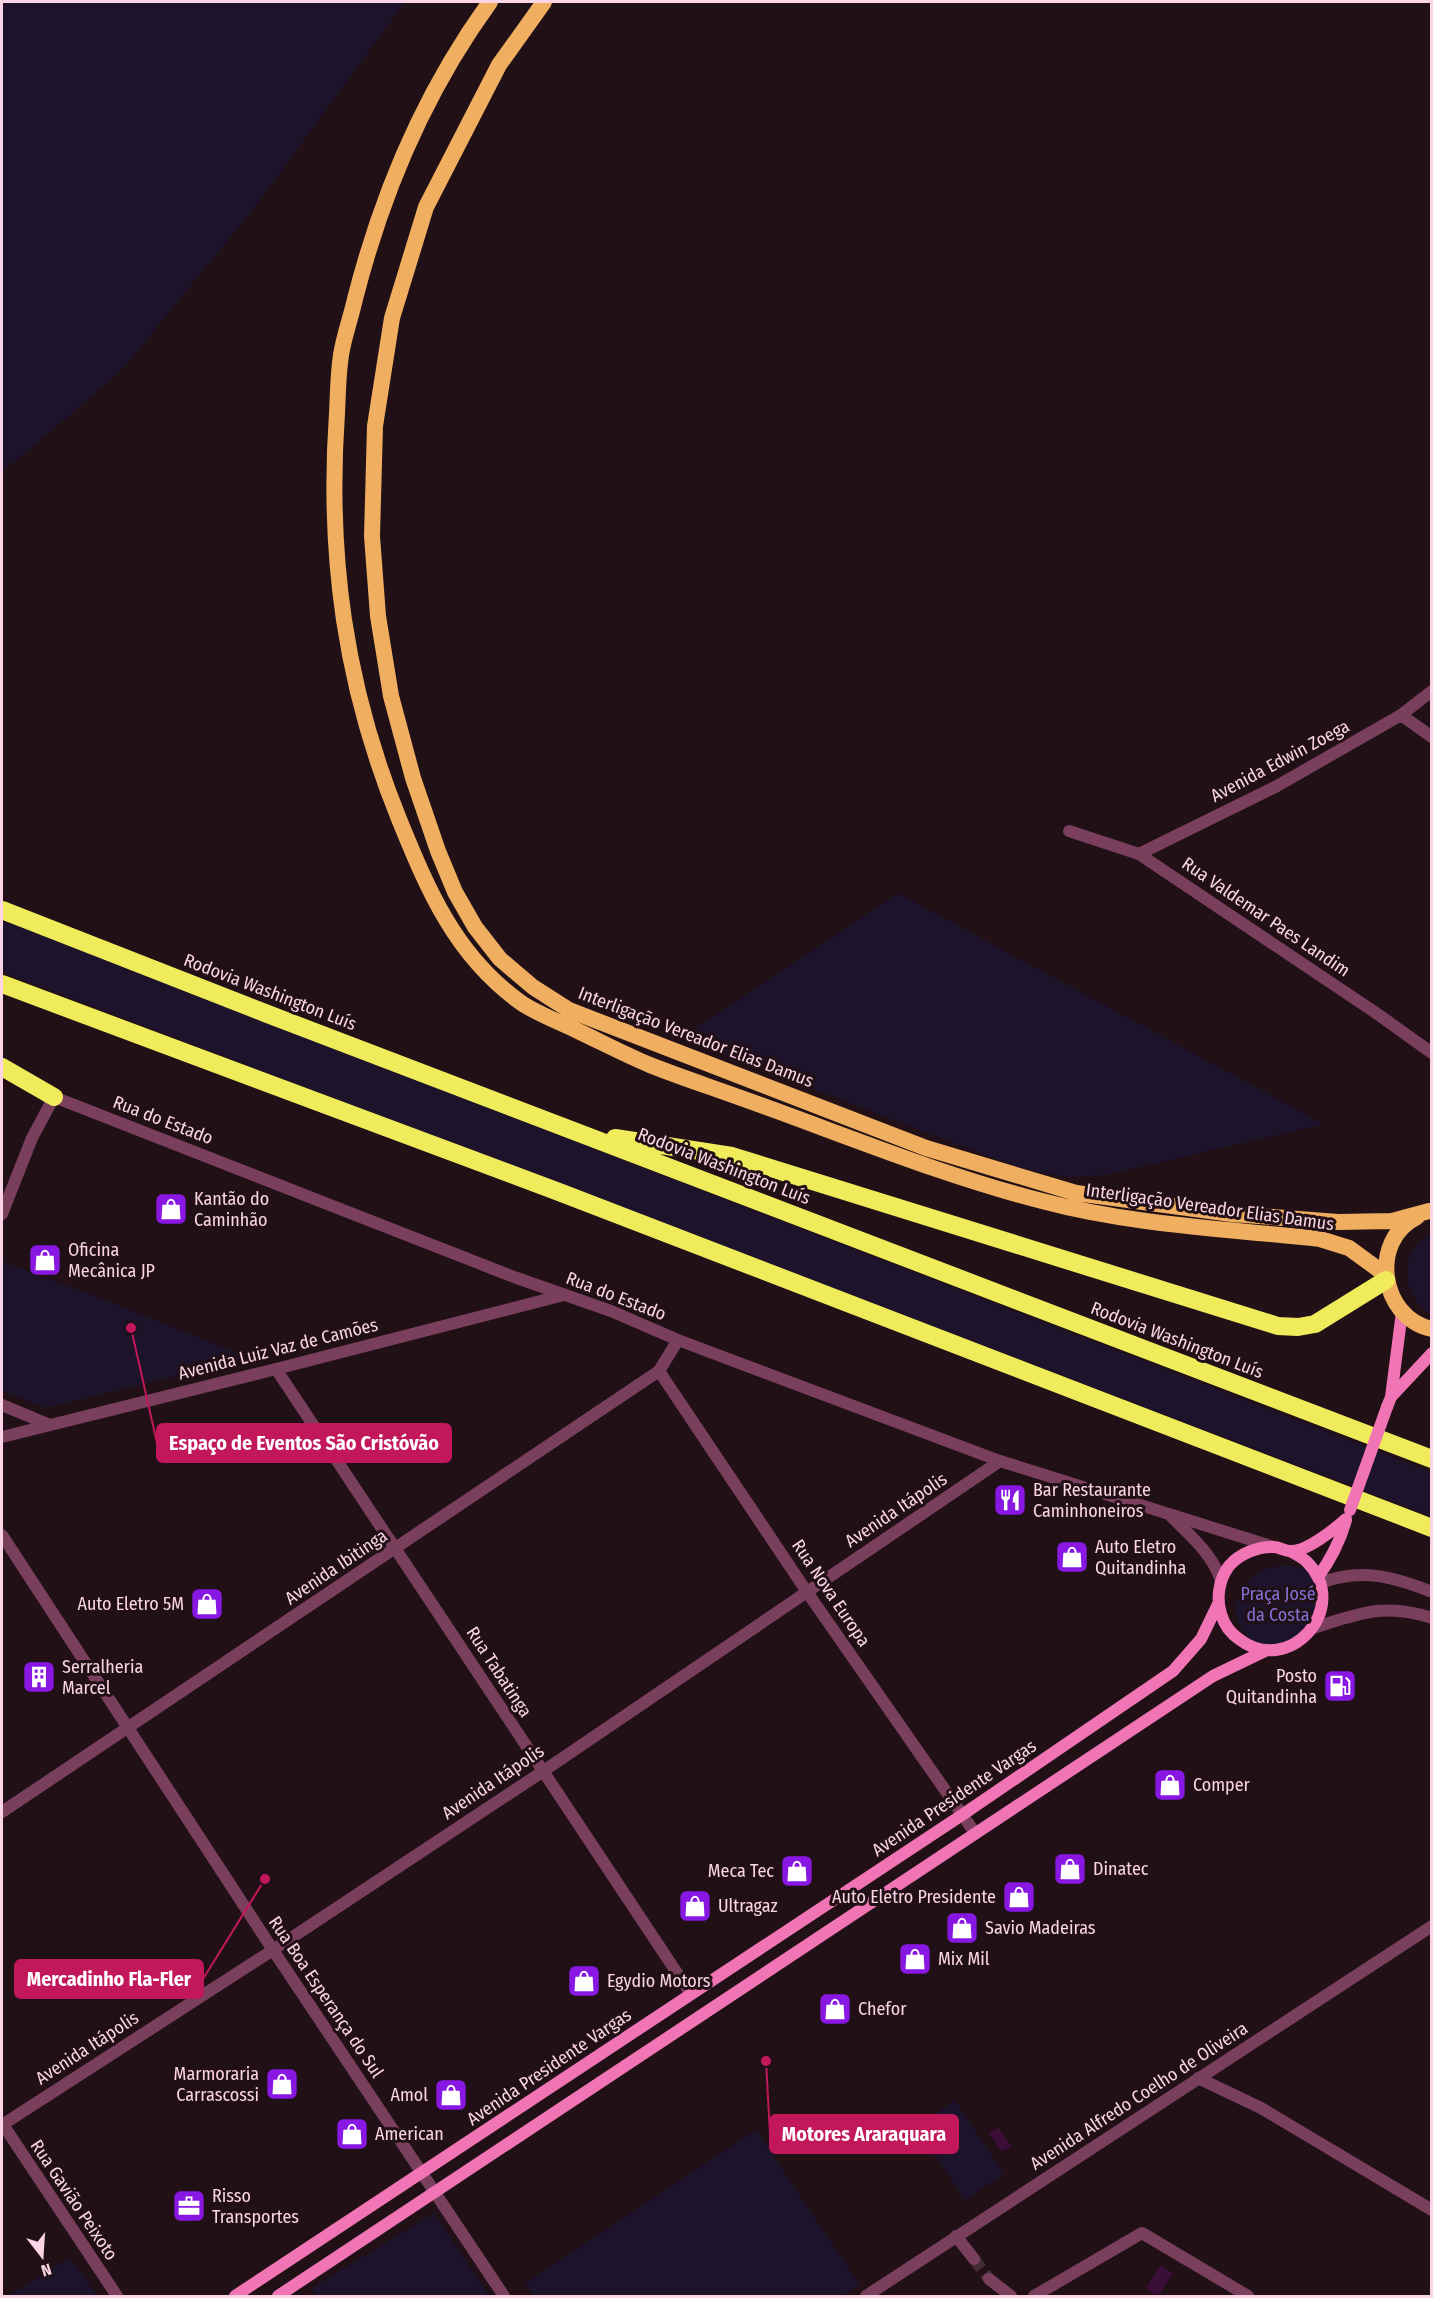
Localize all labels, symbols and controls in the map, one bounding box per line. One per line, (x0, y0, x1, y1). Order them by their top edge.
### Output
street label: Avenida Edwin Zoega (1207, 715, 1353, 807)
street label: Rua Valdemar Paes Landim (1178, 853, 1354, 981)
street label: Rodovia Washington Luís (181, 949, 360, 1035)
street label: Interligação Vereador Elias Damus (575, 982, 817, 1092)
street label: Rua do Estado (110, 1091, 216, 1149)
street label: Rodovia Washington Luís (635, 1123, 814, 1209)
street label: Interligação Vereador Elias Damus (1085, 1179, 1336, 1235)
place label: Kantão do Caminhão (194, 1188, 269, 1231)
shop icon: Kantão do Caminhão (153, 1191, 189, 1227)
place label: Oficina Mecânica JP (68, 1239, 155, 1282)
shop icon: Oficina Mecânica JP (27, 1242, 63, 1278)
street label: Rua do Estado (563, 1267, 669, 1325)
street label: Rodovia Washington Luís (1088, 1297, 1267, 1383)
street label: Avenida Luiz Vaz de Camões (176, 1313, 380, 1384)
callout: Espaço de Eventos São Cristóvão (157, 1424, 451, 1462)
text: Espaço de Eventos São Cristóvão (169, 1431, 439, 1455)
street label: Avenida Itápolis (841, 1468, 951, 1552)
place label: Bar Restaurante Caminhoneiros (1033, 1479, 1151, 1522)
restaurant icon: Bar Restaurante Caminhoneiros (992, 1482, 1028, 1518)
street label: Avenida Ibitinga (281, 1525, 391, 1609)
street label: Rua Nova Europa (787, 1535, 875, 1651)
place label: Auto Eletro Quitandinha (1095, 1536, 1186, 1579)
shop icon: Auto Eletro Quitandinha (1054, 1539, 1090, 1575)
park label: Praça José da Costa (1240, 1583, 1316, 1626)
shop icon: Auto Eletro 5M (189, 1586, 225, 1622)
place label: Auto Eletro 5M (78, 1593, 184, 1615)
street label: Rua Tabatinga (462, 1623, 537, 1722)
place label: Serralheria Marcel (62, 1656, 143, 1699)
building icon: Serralheria Marcel (21, 1659, 57, 1695)
place label: Posto Quitandinha (1226, 1665, 1317, 1708)
fuel station icon: Posto Quitandinha (1322, 1668, 1358, 1704)
street label: Avenida Presidente Vargas (868, 1735, 1041, 1861)
street label: Avenida Itápolis (438, 1740, 548, 1824)
shop icon: Comper (1152, 1767, 1188, 1803)
place label: Comper (1193, 1774, 1251, 1796)
shop icon: Dinatec (1052, 1851, 1088, 1887)
shop icon: Meca Tec (779, 1853, 815, 1889)
place label: Dinatec (1093, 1858, 1149, 1880)
place label: Meca Tec (708, 1860, 774, 1882)
shop icon: Auto Eletro Presidente (1001, 1879, 1037, 1915)
place label: Auto Eletro Presidente (832, 1886, 996, 1908)
shop icon: Ultragaz (677, 1888, 713, 1924)
place label: Ultragaz (718, 1895, 778, 1917)
shop icon: Savio Madeiras (944, 1910, 980, 1946)
street label: Rua Boa Esperança do Sul (264, 1912, 388, 2082)
place label: Savio Madeiras (985, 1917, 1096, 1939)
shop icon: Mix Mil (897, 1941, 933, 1977)
place label: Mix Mil (938, 1948, 990, 1970)
callout: Mercadinho Fla-Fler (15, 1960, 203, 1998)
shop icon: Egydio Motors (566, 1963, 602, 1999)
text: Mercadinho Fla-Fler (27, 1967, 192, 1991)
place label: Egydio Motors (607, 1970, 711, 1992)
shop icon: Chefor (817, 1991, 853, 2027)
place label: Chefor (858, 1998, 907, 2020)
street label: Avenida Presidente Vargas (463, 2004, 636, 2130)
street label: Avenida Itápolis (31, 2006, 143, 2089)
street label: Avenida Alfredo Coelho de Oliveira (1026, 2017, 1252, 2175)
place label: Marmoraria Carrascossi (174, 2063, 259, 2106)
shop icon: Marmoraria Carrascossi (264, 2066, 300, 2102)
shop icon: Amol (433, 2077, 469, 2113)
place label: Amol (390, 2084, 428, 2106)
callout: Motores Araraquara (770, 2115, 958, 2153)
shop icon: American (334, 2116, 370, 2152)
text: Motores Araraquara (782, 2122, 946, 2146)
place label: American (375, 2123, 444, 2145)
street label: Rua Gavião Peixoto (26, 2135, 122, 2265)
place label: Risso Transportes (212, 2185, 299, 2228)
office icon: Risso Transportes (171, 2188, 207, 2224)
north arrow (12, 2226, 72, 2286)
text: N (39, 2259, 54, 2280)

